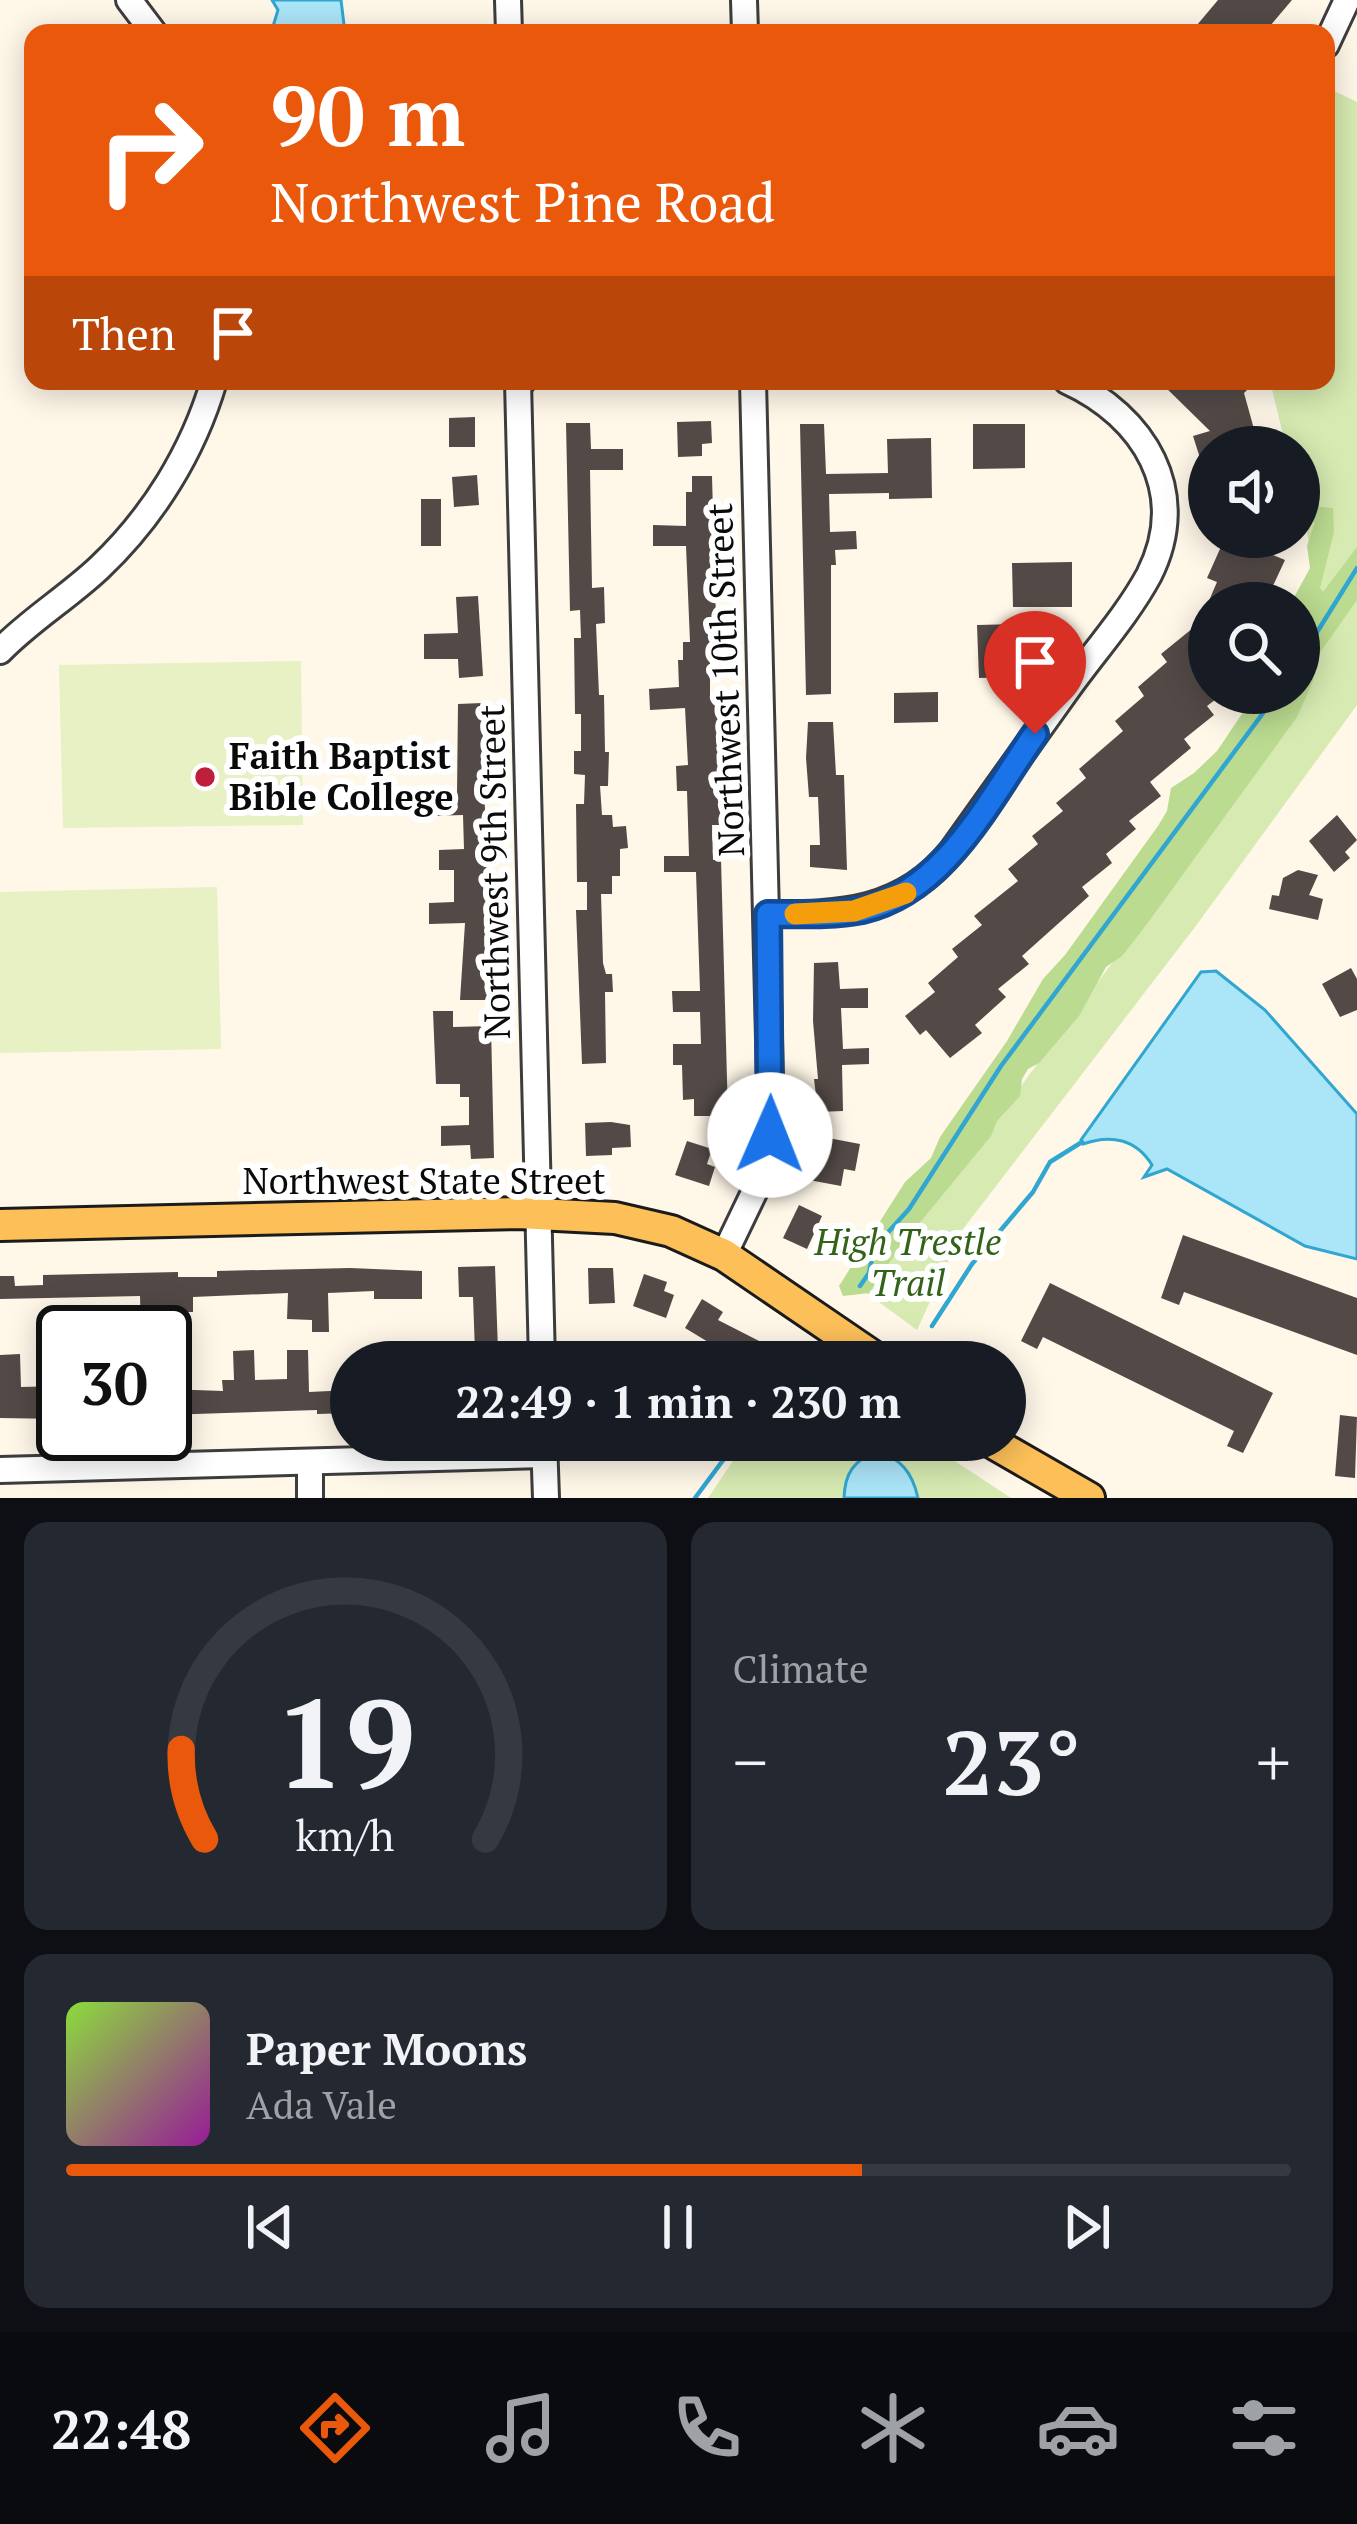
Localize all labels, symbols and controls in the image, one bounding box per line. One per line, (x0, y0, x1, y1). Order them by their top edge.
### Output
text: 90 m (270, 59, 465, 170)
icon: right (72, 72, 228, 228)
text: Northwest Pine Road (270, 166, 776, 237)
icon: arrive (200, 300, 266, 366)
text: Then (72, 303, 176, 363)
map controls (1188, 426, 1320, 714)
button: sound (1188, 426, 1320, 558)
street label: Northwest 10th Street (695, 502, 754, 858)
button: search (1188, 582, 1320, 714)
pin (984, 611, 1086, 734)
icon: arrive (1002, 629, 1068, 695)
street label: Northwest 9th Street (467, 704, 520, 1040)
place label: Faith Baptist Bible College (229, 732, 453, 820)
marker: Faith Baptist Bible College (192, 764, 218, 790)
position arrow (707, 1072, 833, 1198)
street label: Northwest State Street (242, 1157, 606, 1204)
park label: High Trestle Trail (814, 1218, 1001, 1306)
speed limit sign: 30 (36, 1305, 192, 1461)
text: 22:49 · 1 min · 230 m (455, 1371, 901, 1431)
text: Climate (733, 1642, 869, 1694)
text: 19 (275, 1658, 416, 1824)
text: 23° (942, 1701, 1081, 1821)
text: − (733, 1717, 768, 1805)
text: + (1256, 1717, 1291, 1805)
text: km/h (296, 1806, 395, 1863)
text: Paper Moons (246, 2018, 527, 2078)
text: Ada Vale (246, 2078, 397, 2130)
icon: previous (237, 2194, 303, 2260)
icon: pause (645, 2194, 711, 2260)
icon: next (1054, 2194, 1120, 2260)
icon: directions (293, 2386, 377, 2470)
icon: music (479, 2386, 563, 2470)
icon: phone (665, 2386, 749, 2470)
icon: climate (851, 2386, 935, 2470)
icon: car (1036, 2386, 1120, 2470)
icon: filters (1222, 2386, 1306, 2470)
text: 22:48 (51, 2393, 191, 2464)

